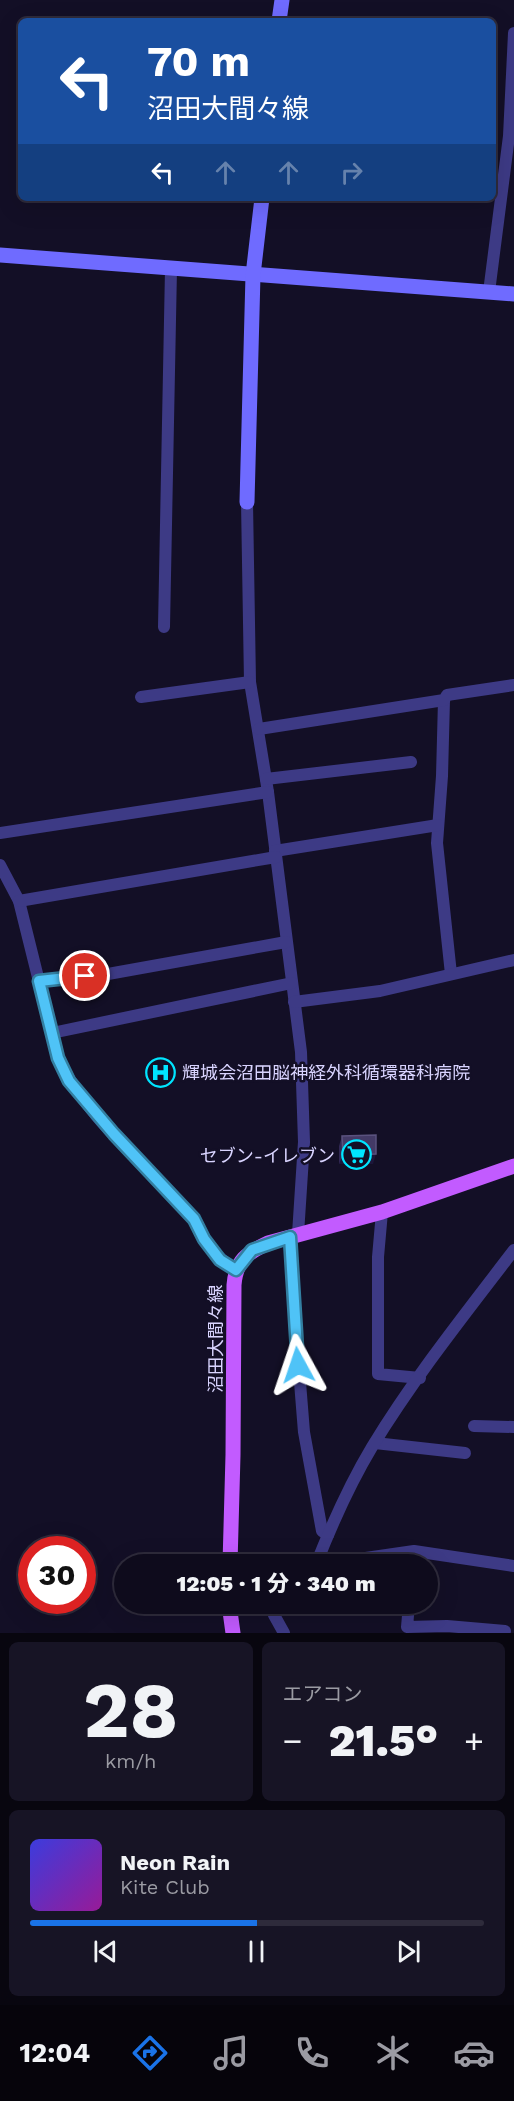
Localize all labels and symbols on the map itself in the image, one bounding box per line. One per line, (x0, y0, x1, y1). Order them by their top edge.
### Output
pin (59, 950, 110, 1001)
hospital icon: 輝城会沼田脳神経外科循環器科病院 (145, 1056, 177, 1088)
place label: 輝城会沼田脳神経外科循環器科病院 (182, 1062, 470, 1083)
supermarket icon: セブン-イレブン (340, 1139, 372, 1171)
place label: セブン-イレブン (200, 1145, 335, 1166)
street label: 沼田大間々線 (205, 1285, 226, 1393)
position arrow (266, 1333, 330, 1397)
speed limit sign: 30 (18, 1536, 96, 1614)

